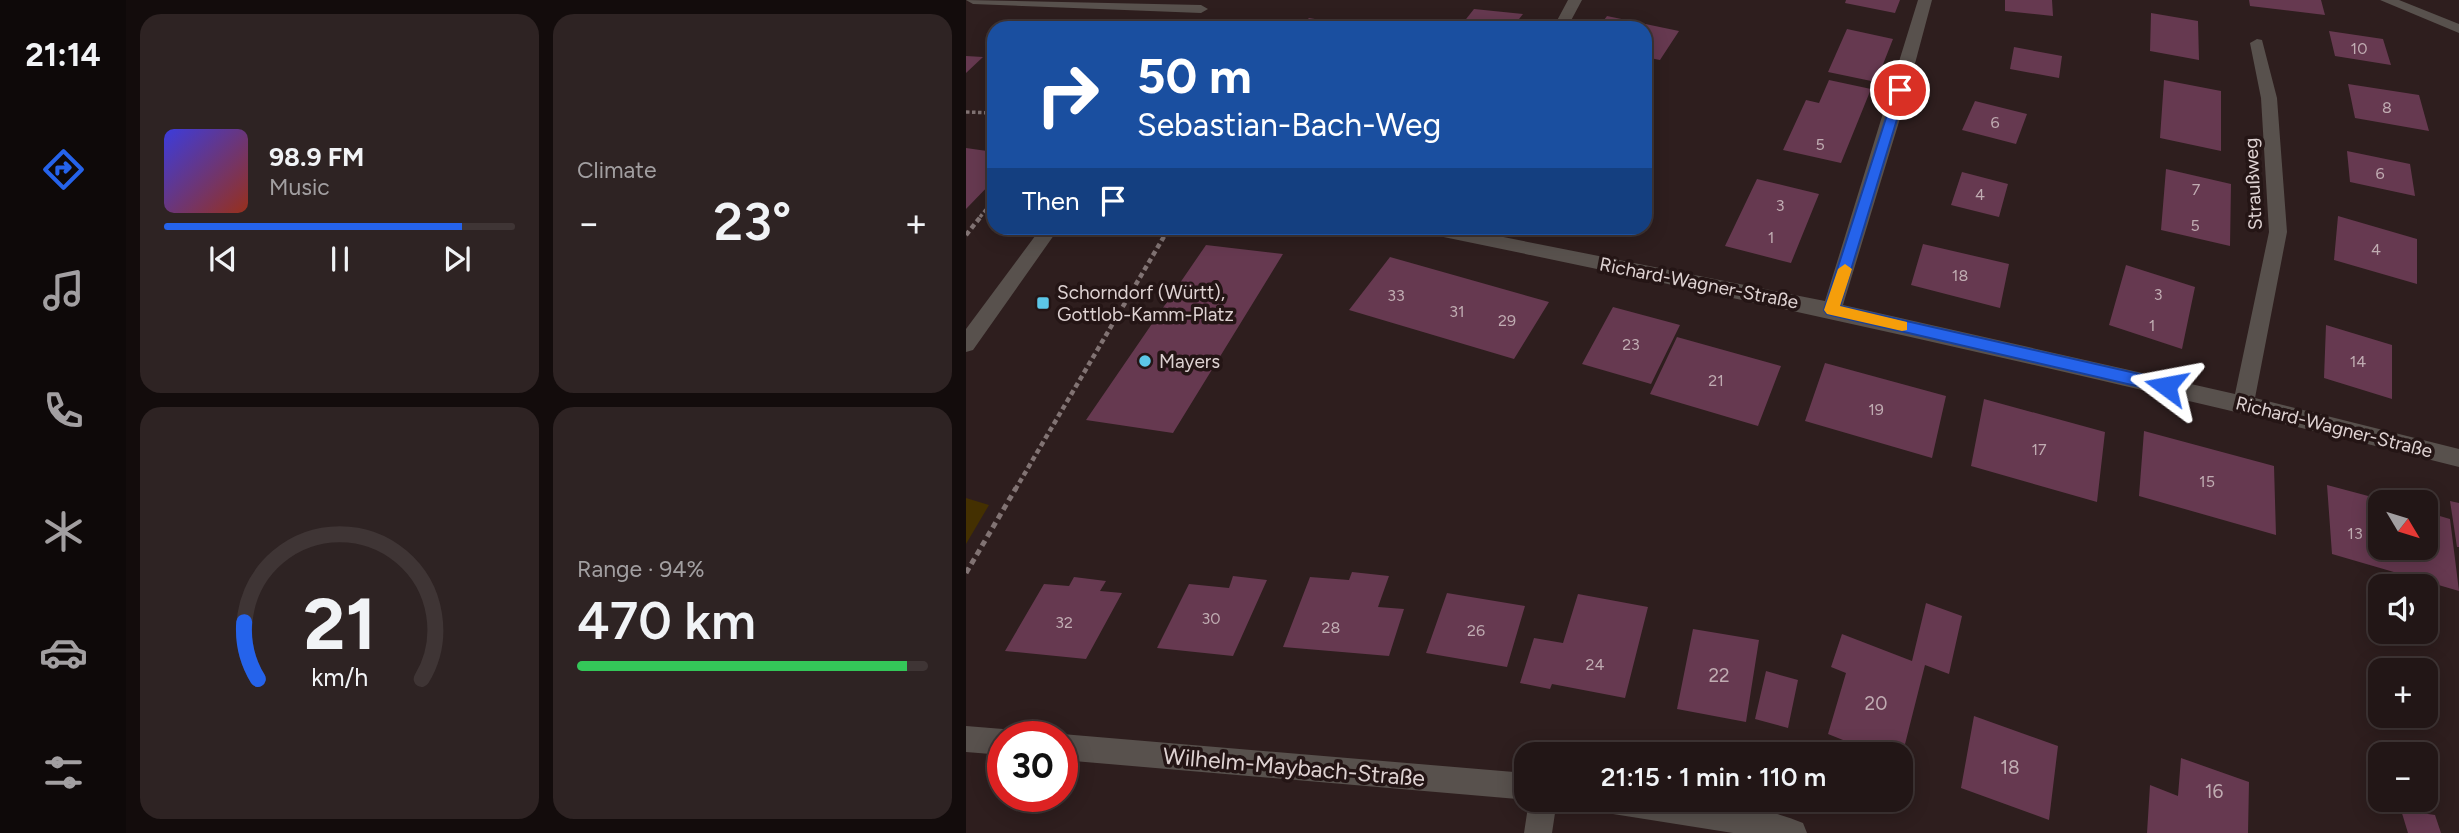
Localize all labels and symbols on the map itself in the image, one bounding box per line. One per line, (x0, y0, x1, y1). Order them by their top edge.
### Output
house number: 10 (2351, 39, 2367, 58)
pin (1870, 60, 1930, 120)
house number: 8 (2382, 98, 2392, 117)
house number: 6 (1990, 113, 2000, 132)
house number: 5 (1815, 135, 1825, 154)
street label: Straußweg (2239, 137, 2267, 231)
house number: 6 (2375, 164, 2385, 183)
house number: 7 (2192, 180, 2201, 199)
house number: 4 (1975, 185, 1985, 204)
house number: 3 (1776, 196, 1784, 215)
house number: 5 (2190, 216, 2200, 235)
house number: 1 (1768, 228, 1774, 247)
house number: 4 (2371, 240, 2381, 259)
street label: Richard-Wagner-Straße (1598, 252, 1800, 314)
house number: 18 (1952, 266, 1968, 285)
place label: Schorndorf (Württ), Gottlob-Kamm-Platz (1057, 281, 1234, 326)
house number: 3 (2154, 285, 2162, 304)
house number: 33 (1387, 286, 1405, 305)
marker: Schorndorf (Württ), Gottlob-Kamm-Platz (1035, 295, 1051, 311)
house number: 31 (1449, 302, 1465, 321)
house number: 29 (1498, 311, 1516, 330)
house number: 1 (2149, 316, 2155, 335)
house number: 23 (1622, 335, 1640, 354)
position arrow (2129, 349, 2203, 423)
place label: Mayers (1159, 350, 1220, 373)
house number: 14 (2350, 352, 2366, 371)
marker: Mayers (1137, 353, 1153, 369)
house number: 21 (1708, 371, 1724, 390)
street label: Richard-Wagner-Straße (2233, 391, 2435, 463)
house number: 19 (1868, 400, 1884, 419)
house number: 17 (2031, 440, 2047, 459)
house number: 15 (2199, 472, 2215, 491)
north arrow (2368, 490, 2438, 560)
house number: 13 (2347, 524, 2363, 543)
house number: 30 (1202, 609, 1220, 628)
house number: 32 (1055, 613, 1073, 632)
house number: 28 (1322, 618, 1340, 637)
house number: 26 (1467, 621, 1485, 640)
house number: 24 (1586, 655, 1604, 674)
house number: 22 (1708, 664, 1730, 687)
house number: 20 (1865, 692, 1887, 715)
speed limit sign: 30 (987, 721, 1078, 812)
street label: Wilhelm-Maybach-Straße (1162, 742, 1426, 792)
house number: 18 (2000, 756, 2020, 779)
house number: 16 (2205, 780, 2224, 803)

